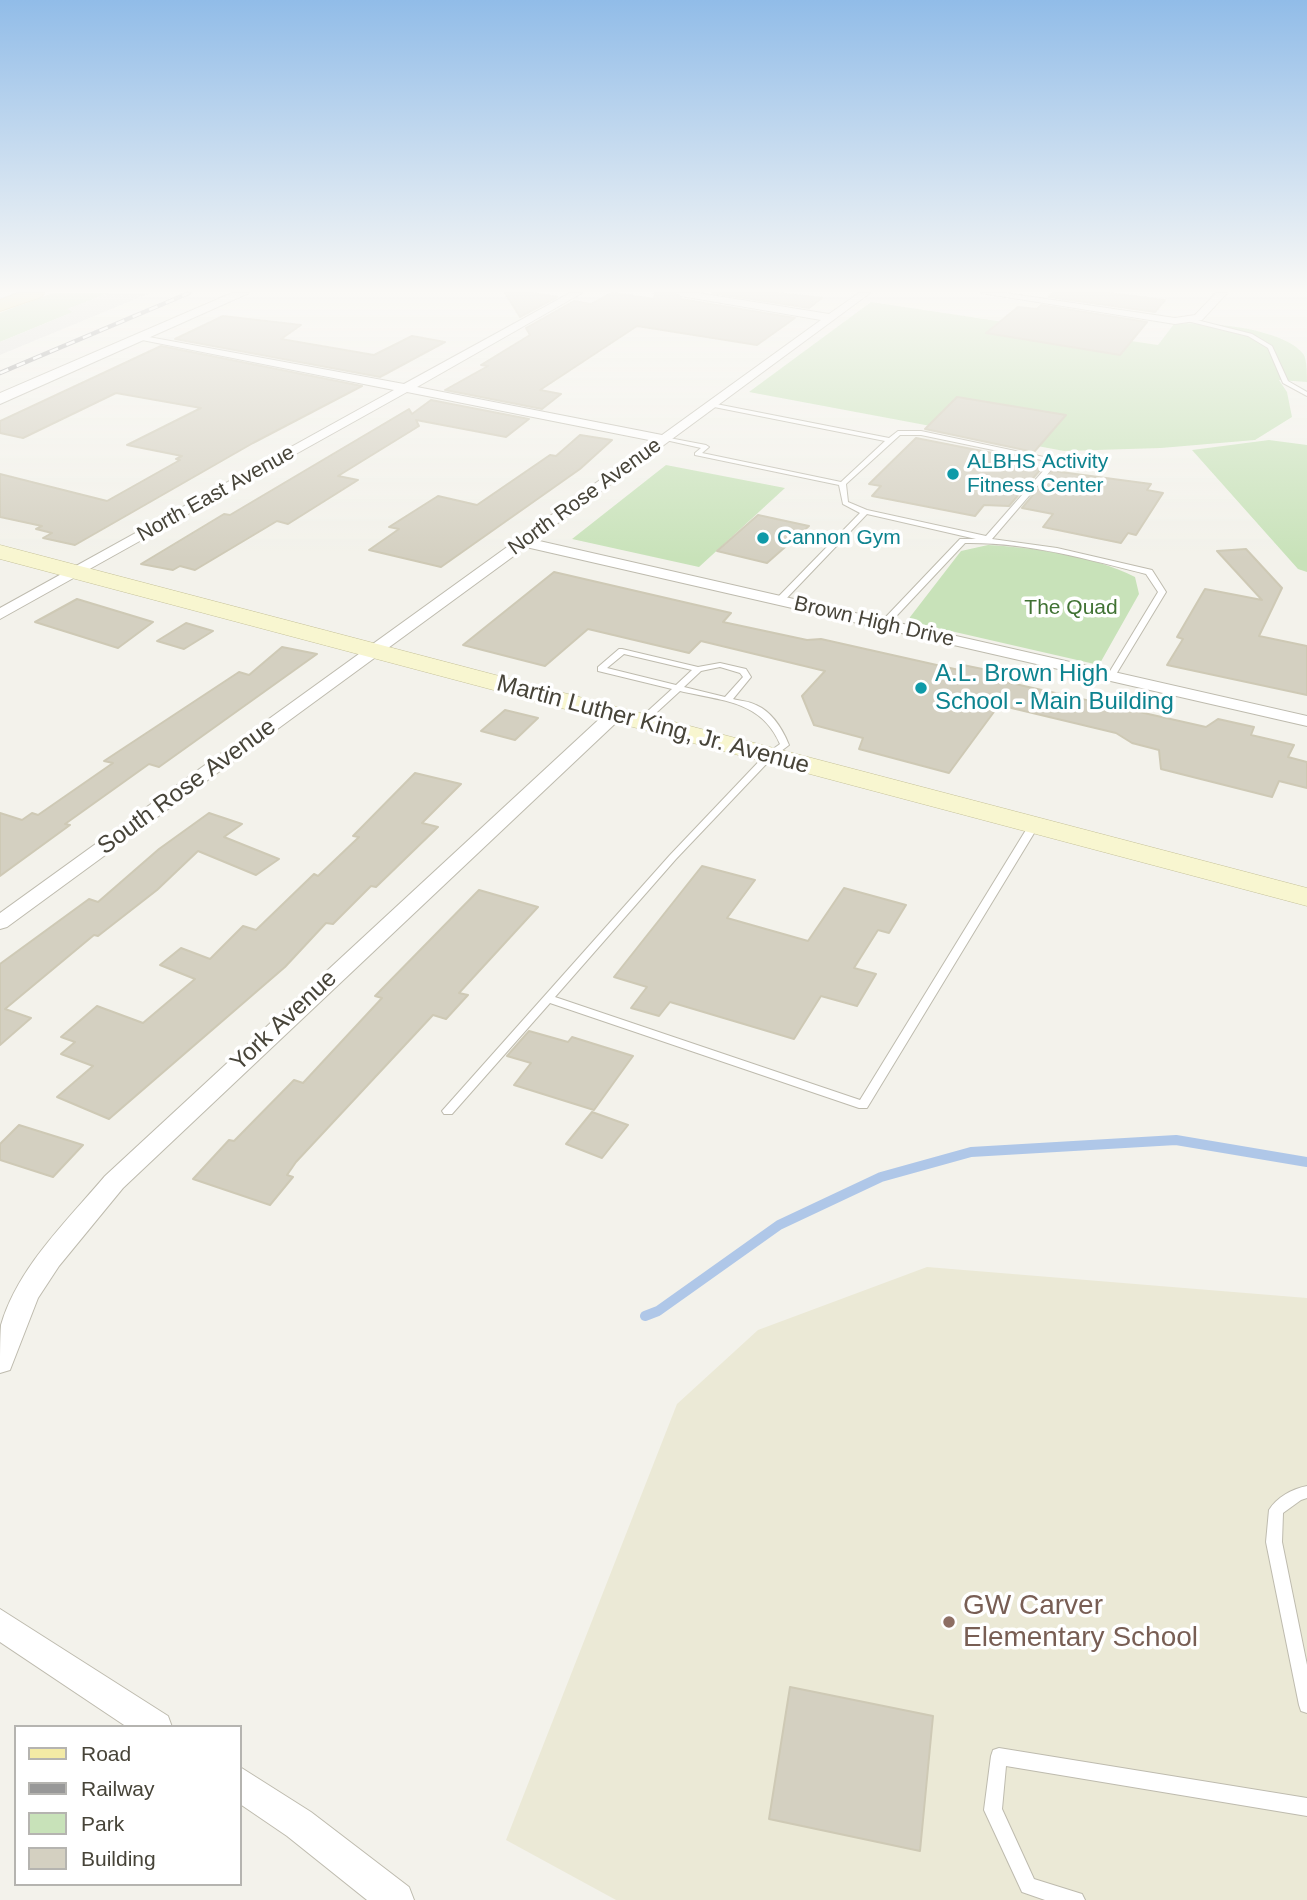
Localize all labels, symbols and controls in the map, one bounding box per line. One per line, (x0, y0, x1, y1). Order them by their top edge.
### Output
street label: North Rose Avenue (504, 433, 666, 561)
street label: North East Avenue (133, 440, 299, 548)
place label: ALBHS Activity Fitness Center (967, 449, 1108, 499)
marker: ALBHS Activity Fitness Center (945, 466, 961, 482)
place label: Cannon Gym (777, 525, 901, 551)
marker: Cannon Gym (755, 530, 771, 546)
street label: Brown High Drive (792, 591, 956, 653)
park label: The Quad (1024, 595, 1118, 621)
place label: A.L. Brown High School - Main Building (935, 660, 1174, 716)
street label: Martin Luther King, Jr. Avenue (494, 669, 812, 781)
marker: A.L. Brown High School - Main Building (913, 680, 929, 696)
street label: South Rose Avenue (92, 713, 282, 861)
street label: York Avenue (225, 965, 343, 1077)
place label: GW Carver Elementary School (963, 1589, 1198, 1655)
marker: GW Carver Elementary School (941, 1614, 957, 1630)
legend (14, 1725, 242, 1886)
text: Road (81, 1742, 131, 1765)
text: Railway (81, 1777, 155, 1800)
text: Park (81, 1812, 124, 1835)
text: Building (81, 1847, 156, 1870)

